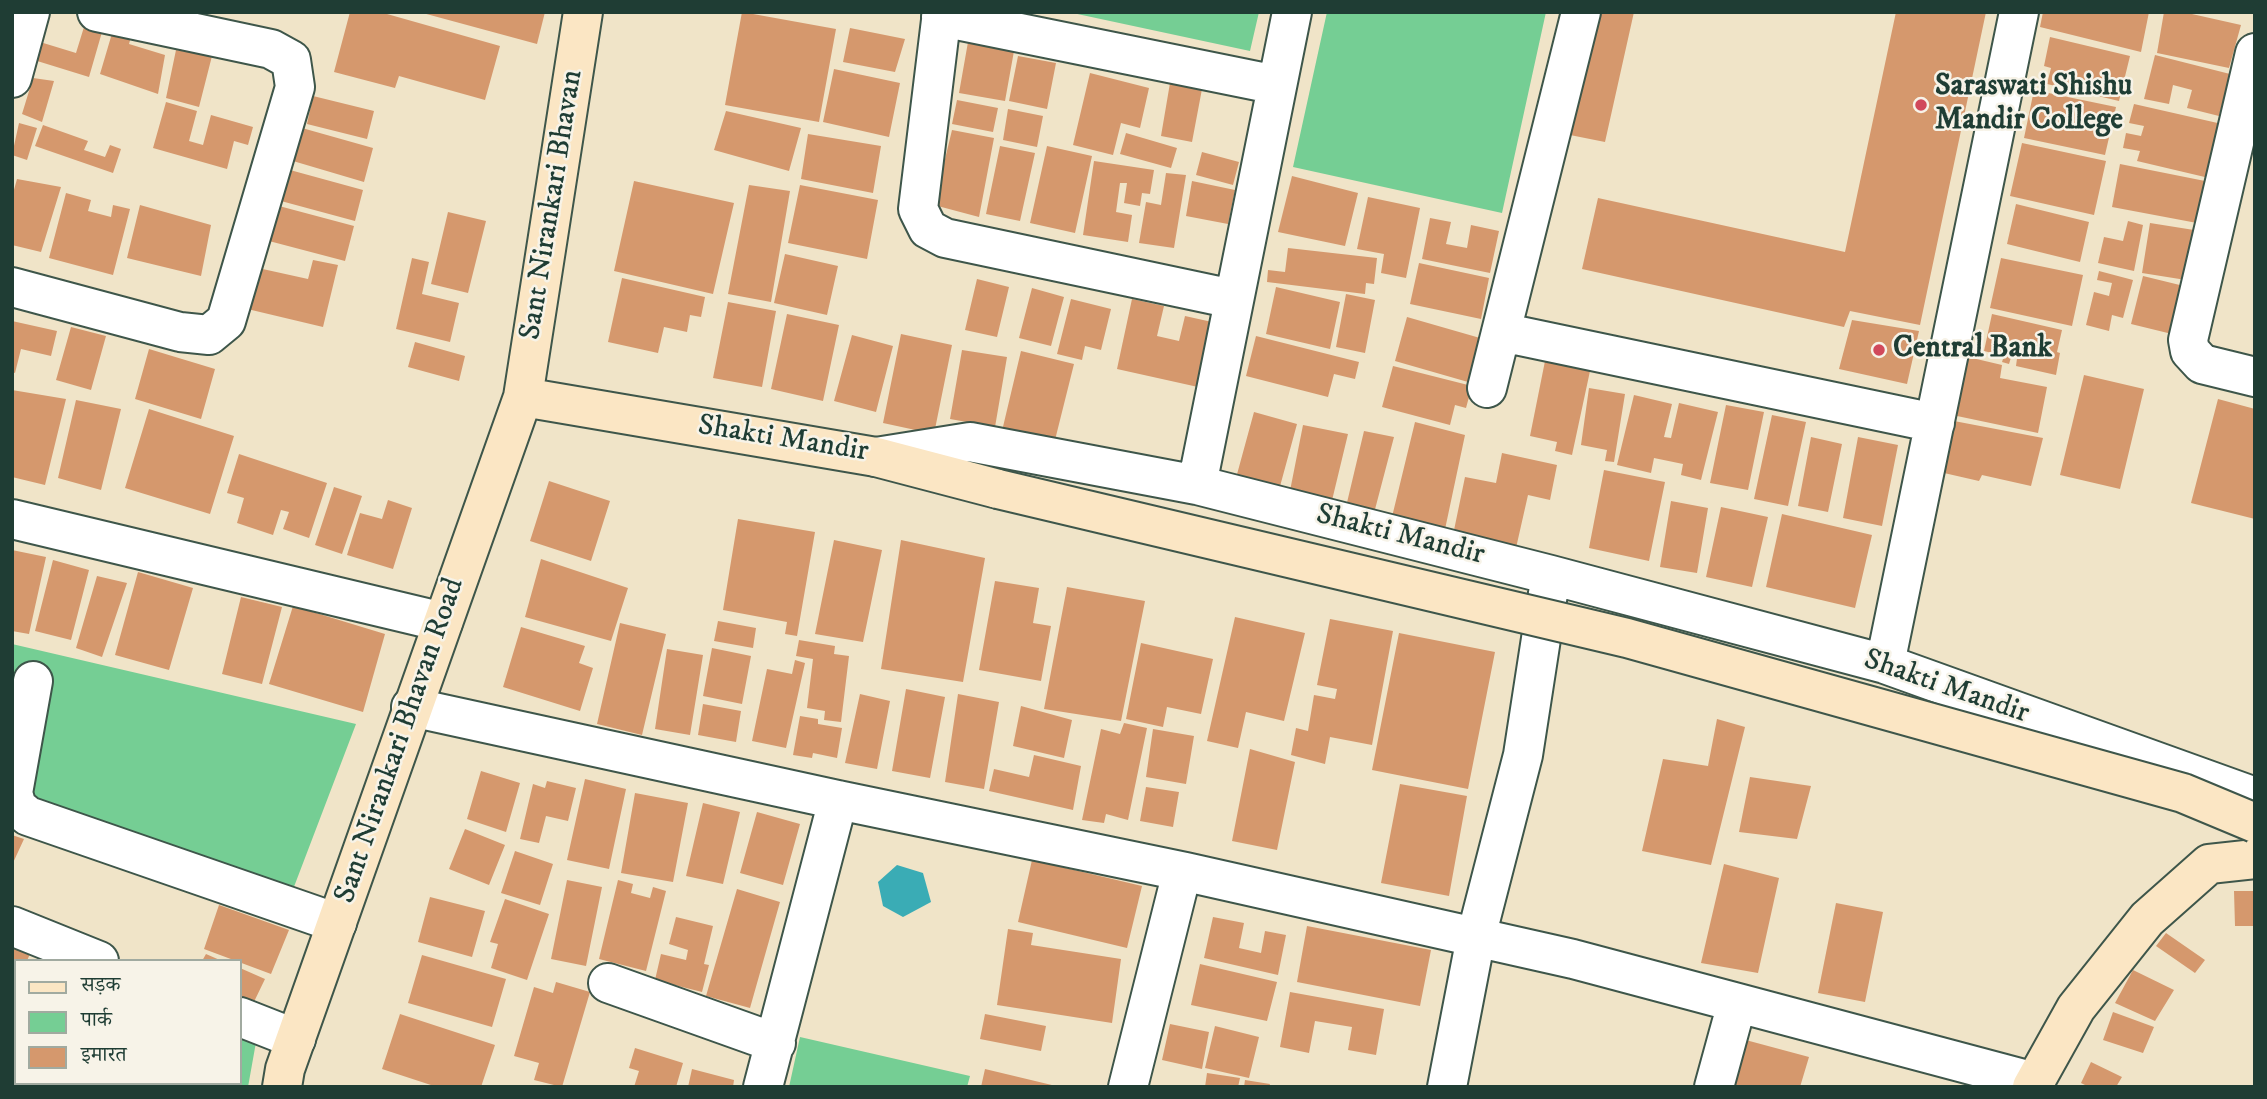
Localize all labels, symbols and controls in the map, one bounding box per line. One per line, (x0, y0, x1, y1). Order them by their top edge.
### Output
street label: Sant Nirankari Bhavan (514, 67, 592, 343)
place label: Saraswati Shishu Mandir College (1935, 70, 2132, 140)
marker: Saraswati Shishu Mandir College (1913, 97, 1929, 113)
place label: Central Bank (1893, 332, 2052, 368)
marker: Central Bank (1871, 342, 1887, 358)
street label: Shakti Mandir (695, 409, 871, 471)
street label: Shakti Mandir (1312, 498, 1488, 574)
street label: Sant Nirankari Bhavan Road (328, 574, 474, 908)
street label: Shakti Mandir (1859, 643, 2033, 733)
legend (14, 959, 242, 1085)
text: सड़क (81, 972, 120, 998)
text: पार्क (81, 1007, 112, 1033)
text: इमारत (81, 1042, 127, 1068)

